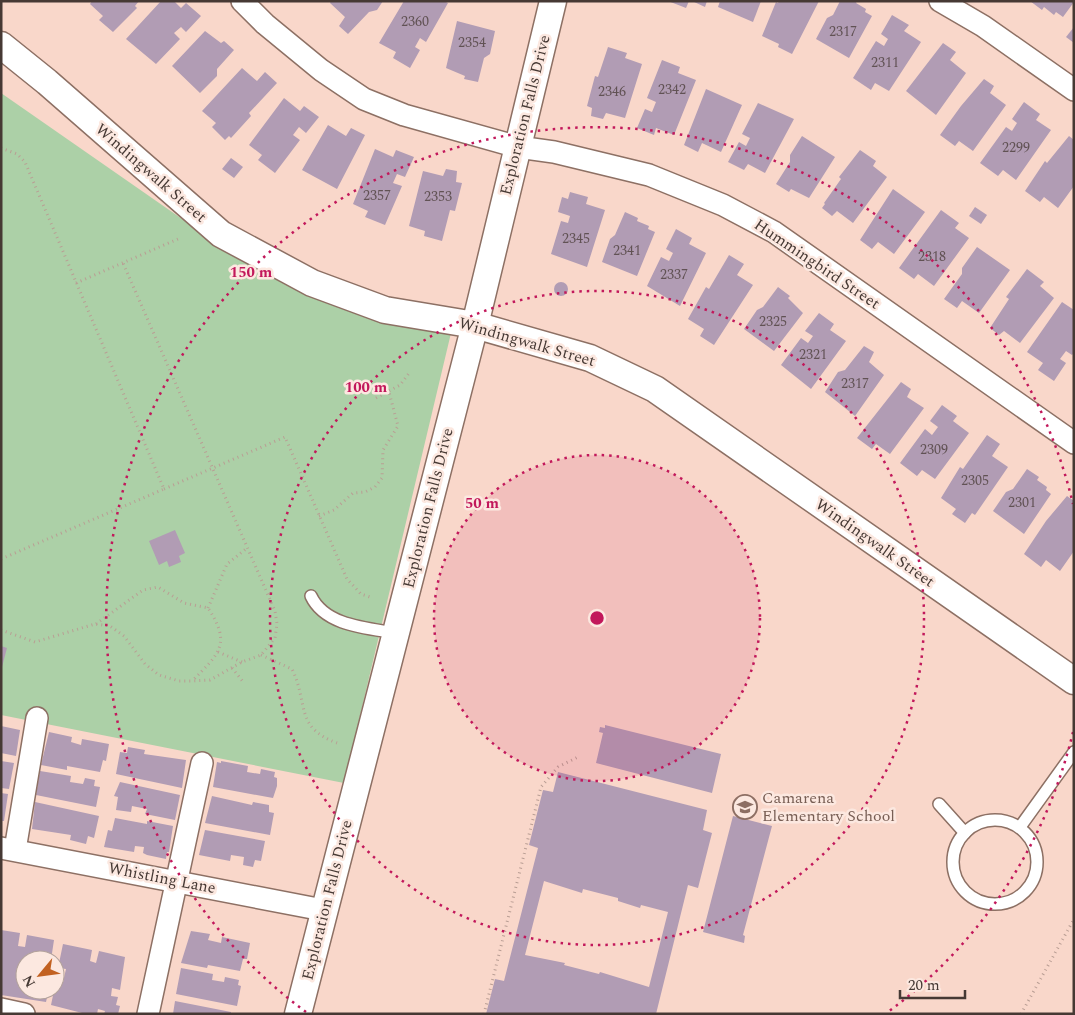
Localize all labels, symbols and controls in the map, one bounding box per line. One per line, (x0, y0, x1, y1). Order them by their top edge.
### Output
house number: 2360 (401, 11, 429, 32)
house number: 2317 (829, 21, 857, 42)
house number: 2354 (458, 32, 486, 53)
street label: Exploration Falls Drive (493, 32, 557, 198)
house number: 2311 (871, 52, 899, 73)
house number: 2342 (658, 79, 686, 100)
house number: 2346 (598, 81, 626, 102)
street label: Windingwalk Street (90, 118, 212, 229)
house number: 2299 (1002, 137, 1030, 158)
house number: 2357 (363, 185, 391, 206)
house number: 2353 (424, 186, 452, 207)
street label: Hummingbird Street (749, 213, 885, 315)
house number: 2345 (562, 228, 590, 249)
house number: 2341 (613, 240, 641, 261)
house number: 2318 (918, 246, 946, 267)
text: 150 m (230, 261, 273, 284)
house number: 2337 (660, 264, 688, 285)
street label: Windingwalk Street (456, 311, 598, 373)
house number: 2325 (759, 311, 787, 332)
house number: 2321 (799, 344, 827, 365)
house number: 2317 (841, 373, 869, 394)
text: 100 m (345, 376, 388, 399)
street label: Exploration Falls Drive (396, 425, 460, 591)
house number: 2309 (920, 439, 948, 460)
house number: 2305 (961, 470, 989, 491)
text: 50 m (465, 492, 500, 515)
house number: 2301 (1008, 492, 1036, 513)
street label: Windingwalk Street (810, 493, 940, 594)
centre of rings (588, 609, 606, 627)
place label: Camarena Elementary School (762, 786, 895, 828)
school or university icon: Camarena Elementary School (732, 794, 758, 820)
street label: Exploration Falls Drive (295, 817, 359, 983)
street label: Whistling Lane (106, 856, 218, 900)
north arrow (15, 950, 65, 1000)
scale bar (900, 968, 965, 1000)
text: N (17, 971, 41, 991)
text: 20 m (908, 974, 940, 997)

